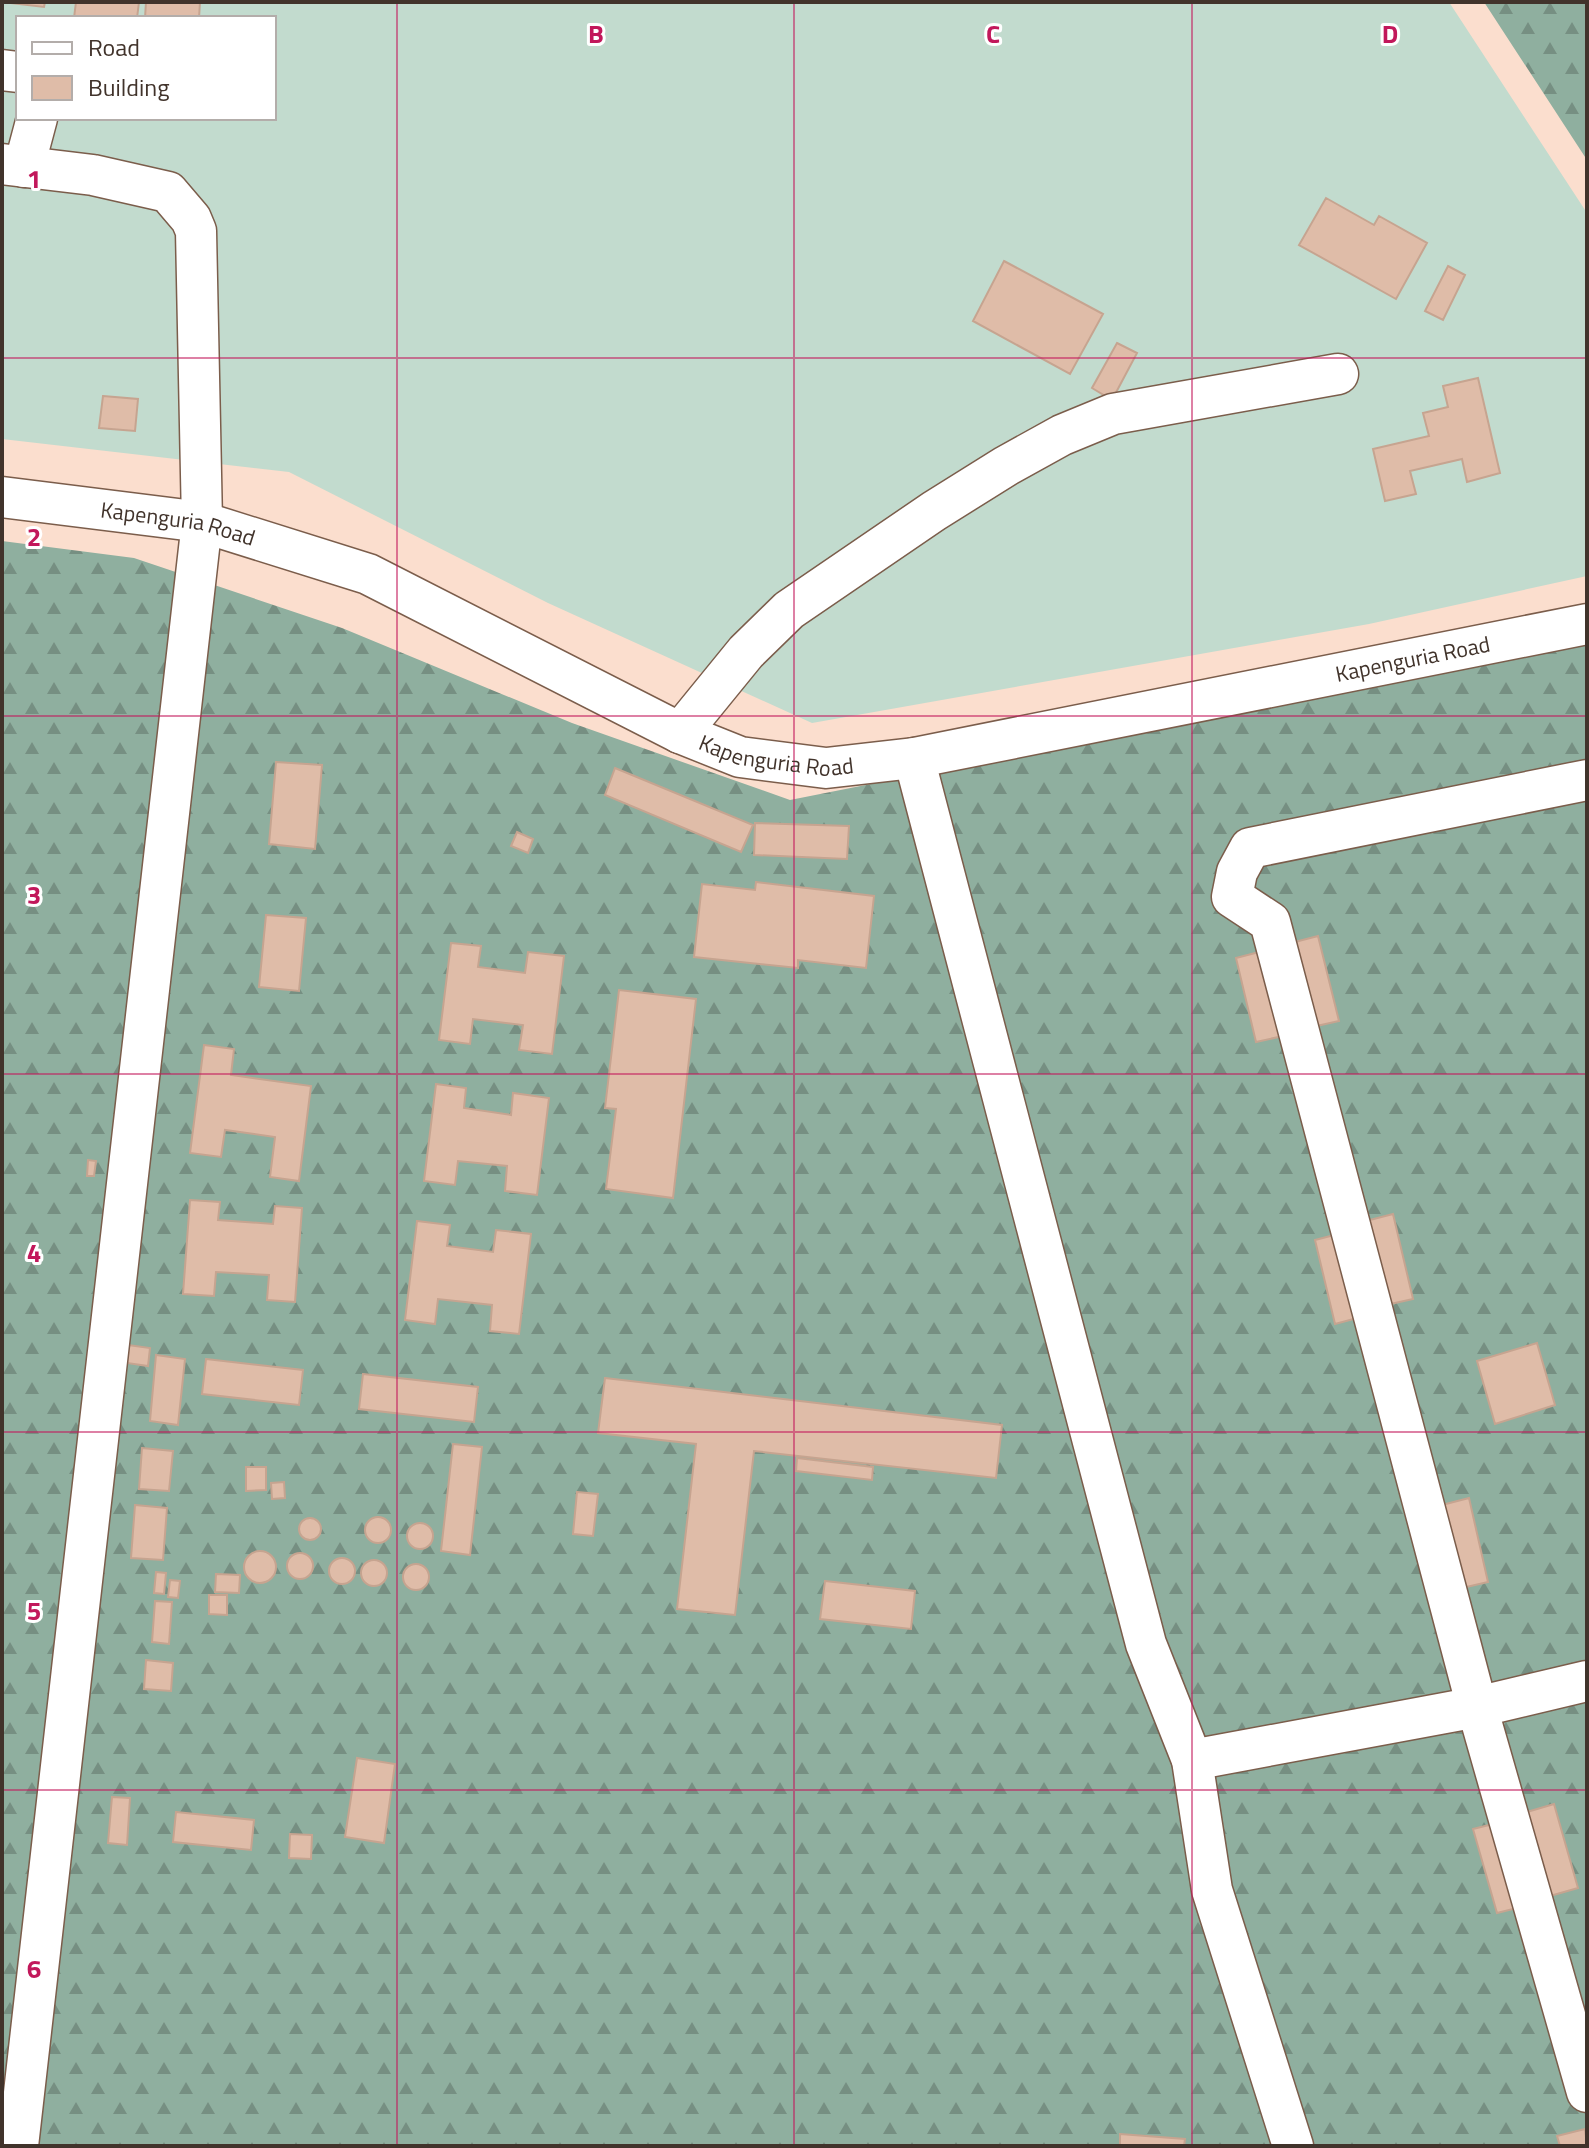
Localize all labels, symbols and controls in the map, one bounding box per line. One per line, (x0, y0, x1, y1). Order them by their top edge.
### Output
text: B (588, 14, 604, 53)
text: C (986, 14, 1000, 53)
text: D (1382, 14, 1398, 53)
legend (16, 16, 276, 120)
text: Road (88, 29, 140, 65)
text: Building (88, 69, 170, 105)
text: 1 (27, 159, 41, 198)
street label: Kapenguria Road (99, 492, 260, 555)
text: 2 (27, 517, 41, 556)
street label: Kapenguria Road (1332, 627, 1493, 691)
street label: Kapenguria Road (694, 725, 855, 785)
text: 3 (27, 875, 41, 914)
text: 4 (27, 1233, 41, 1272)
text: 5 (27, 1591, 41, 1630)
text: 6 (27, 1949, 41, 1988)

